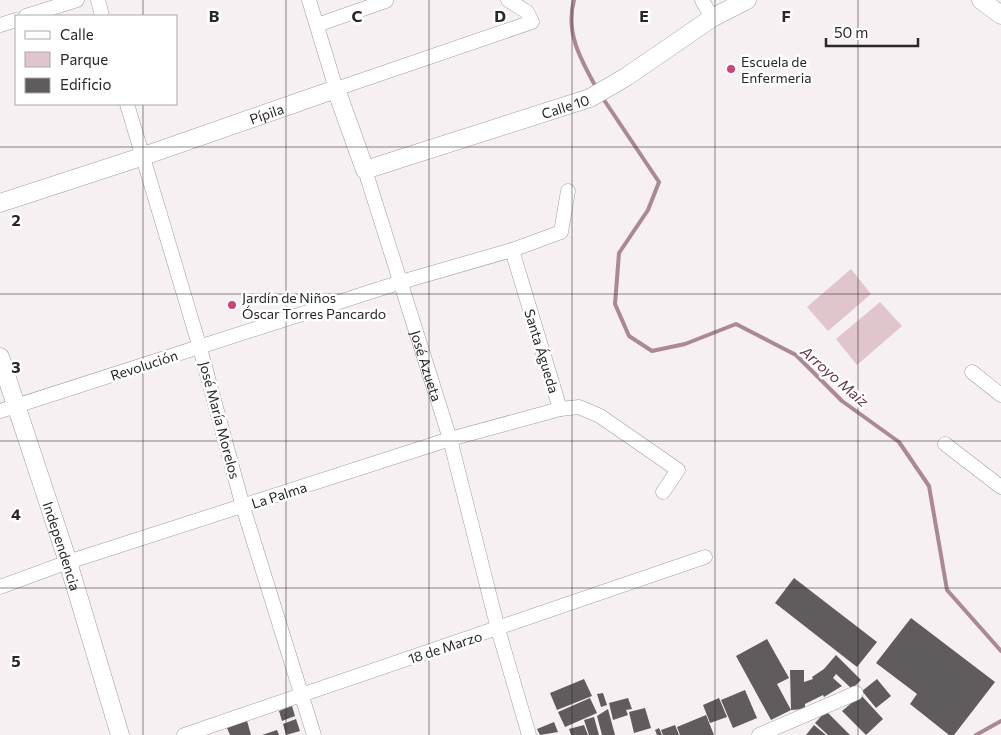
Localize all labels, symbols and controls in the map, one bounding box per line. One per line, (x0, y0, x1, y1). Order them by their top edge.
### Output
text: B (209, 6, 220, 25)
text: C (352, 6, 363, 25)
text: D (494, 6, 506, 25)
text: E (639, 6, 649, 25)
text: F (781, 6, 791, 25)
legend (15, 15, 178, 105)
scale bar (826, 15, 918, 47)
text: 50 m (834, 23, 868, 41)
text: Calle (60, 25, 94, 43)
text: Parque (60, 50, 108, 68)
place label: Escuela de Enfermeria (741, 53, 812, 86)
marker: Escuela de Enfermeria (725, 63, 737, 75)
text: Edificio (60, 75, 111, 93)
street label: Calle 10 (539, 90, 591, 122)
street label: Pípila (247, 99, 286, 127)
text: 2 (11, 210, 21, 229)
place label: Jardín de Niños Óscar Torres Pancardo (242, 289, 386, 322)
marker: Jardín de Niños Óscar Torres Pancardo (226, 299, 238, 311)
street label: Santa Águeda (521, 307, 563, 395)
street label: José Azueta (408, 328, 446, 403)
water label: Arroyo Maiz (797, 341, 873, 410)
street label: Revolución (108, 346, 180, 384)
text: 3 (11, 357, 21, 376)
street label: José María Morelos (196, 359, 244, 481)
street label: La Palma (249, 478, 309, 512)
street label: Independencia (40, 499, 85, 592)
text: 4 (11, 504, 21, 523)
street label: 18 de Marzo (406, 627, 484, 667)
text: 5 (11, 651, 21, 670)

